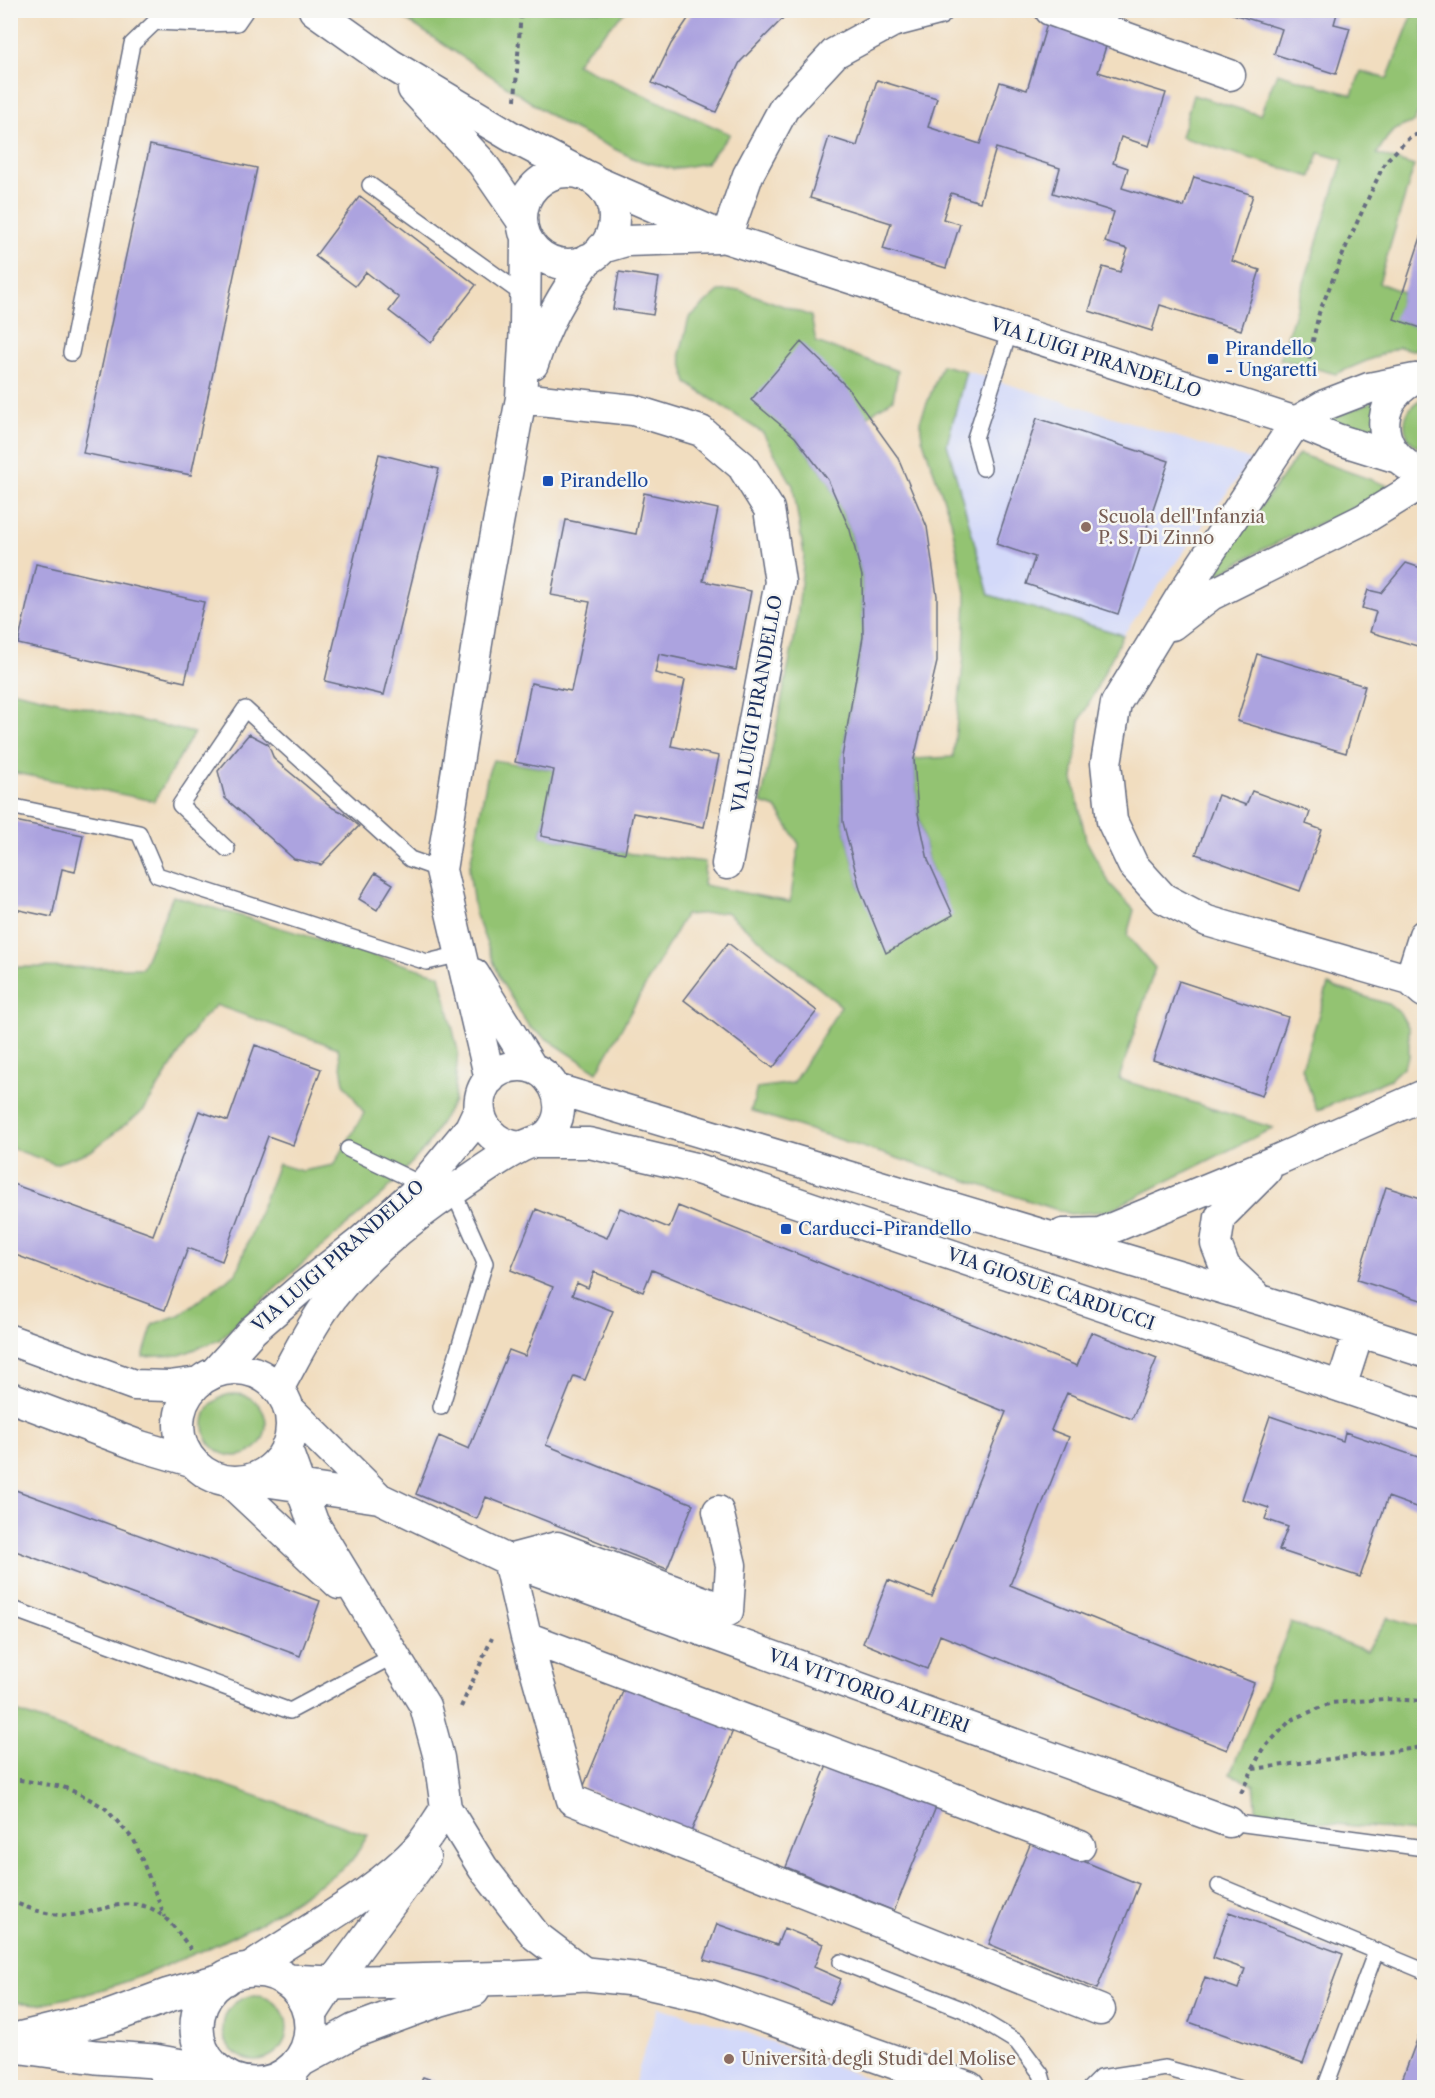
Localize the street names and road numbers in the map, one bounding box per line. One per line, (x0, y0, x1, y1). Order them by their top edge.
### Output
street label: VIA LUIGI PIRANDELLO (987, 313, 1204, 403)
street label: VIA LUIGI PIRANDELLO (727, 593, 787, 816)
street label: VIA LUIGI PIRANDELLO (247, 1175, 429, 1337)
street label: VIA GIOSUÈ CARDUCCI (943, 1242, 1158, 1335)
street label: VIA VITTORIO ALFIERI (764, 1644, 973, 1738)

